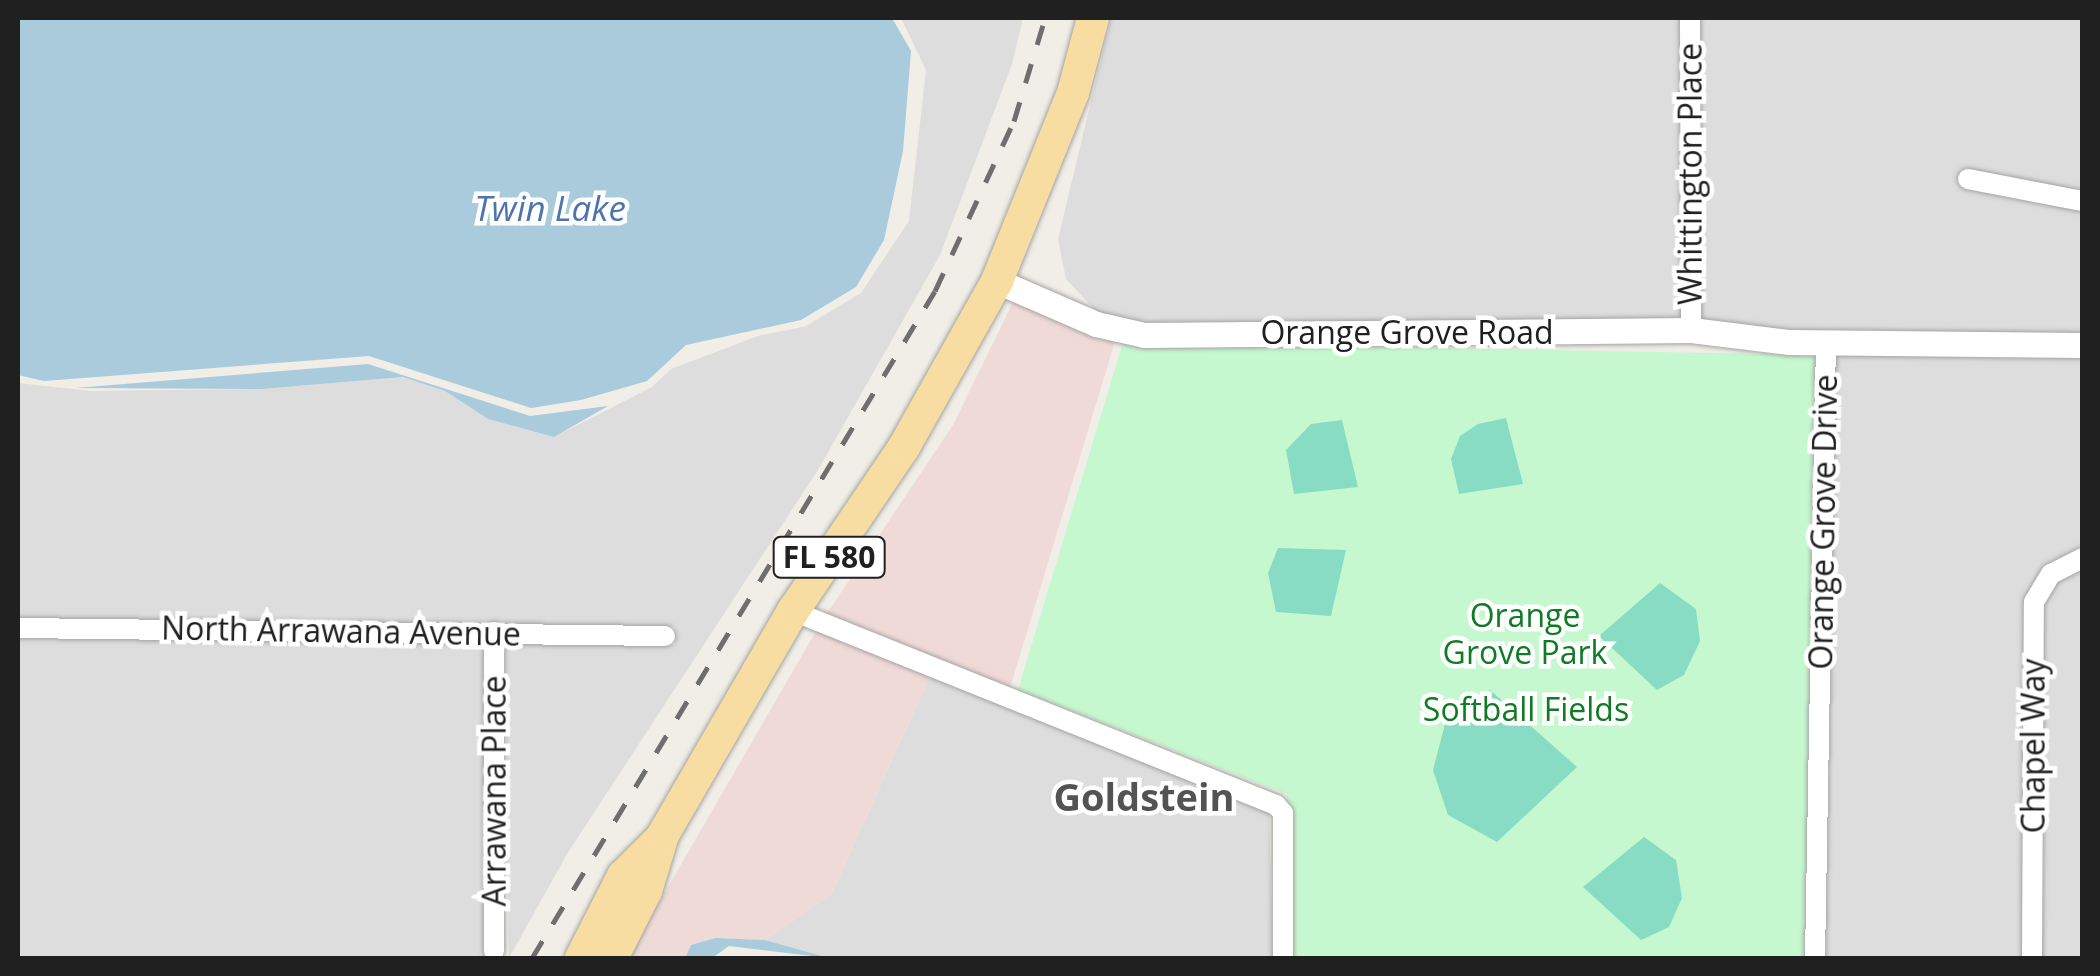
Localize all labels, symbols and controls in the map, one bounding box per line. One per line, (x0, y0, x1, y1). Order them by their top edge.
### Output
street label: Whittington Place (1671, 43, 1709, 305)
water label: Twin Lake (474, 187, 626, 229)
street label: Orange Grove Road (1260, 313, 1554, 351)
street label: Orange Grove Drive (1801, 374, 1845, 670)
road number: FL 580 (772, 532, 886, 582)
park label: Orange Grove Park (1443, 597, 1607, 672)
street label: North Arrawana Avenue (161, 609, 521, 653)
street label: Chapel Way (2014, 659, 2052, 833)
street label: Arrawana Place (475, 676, 513, 906)
park label: Softball Fields (1423, 690, 1629, 728)
district label: Goldstein (1053, 774, 1235, 820)

